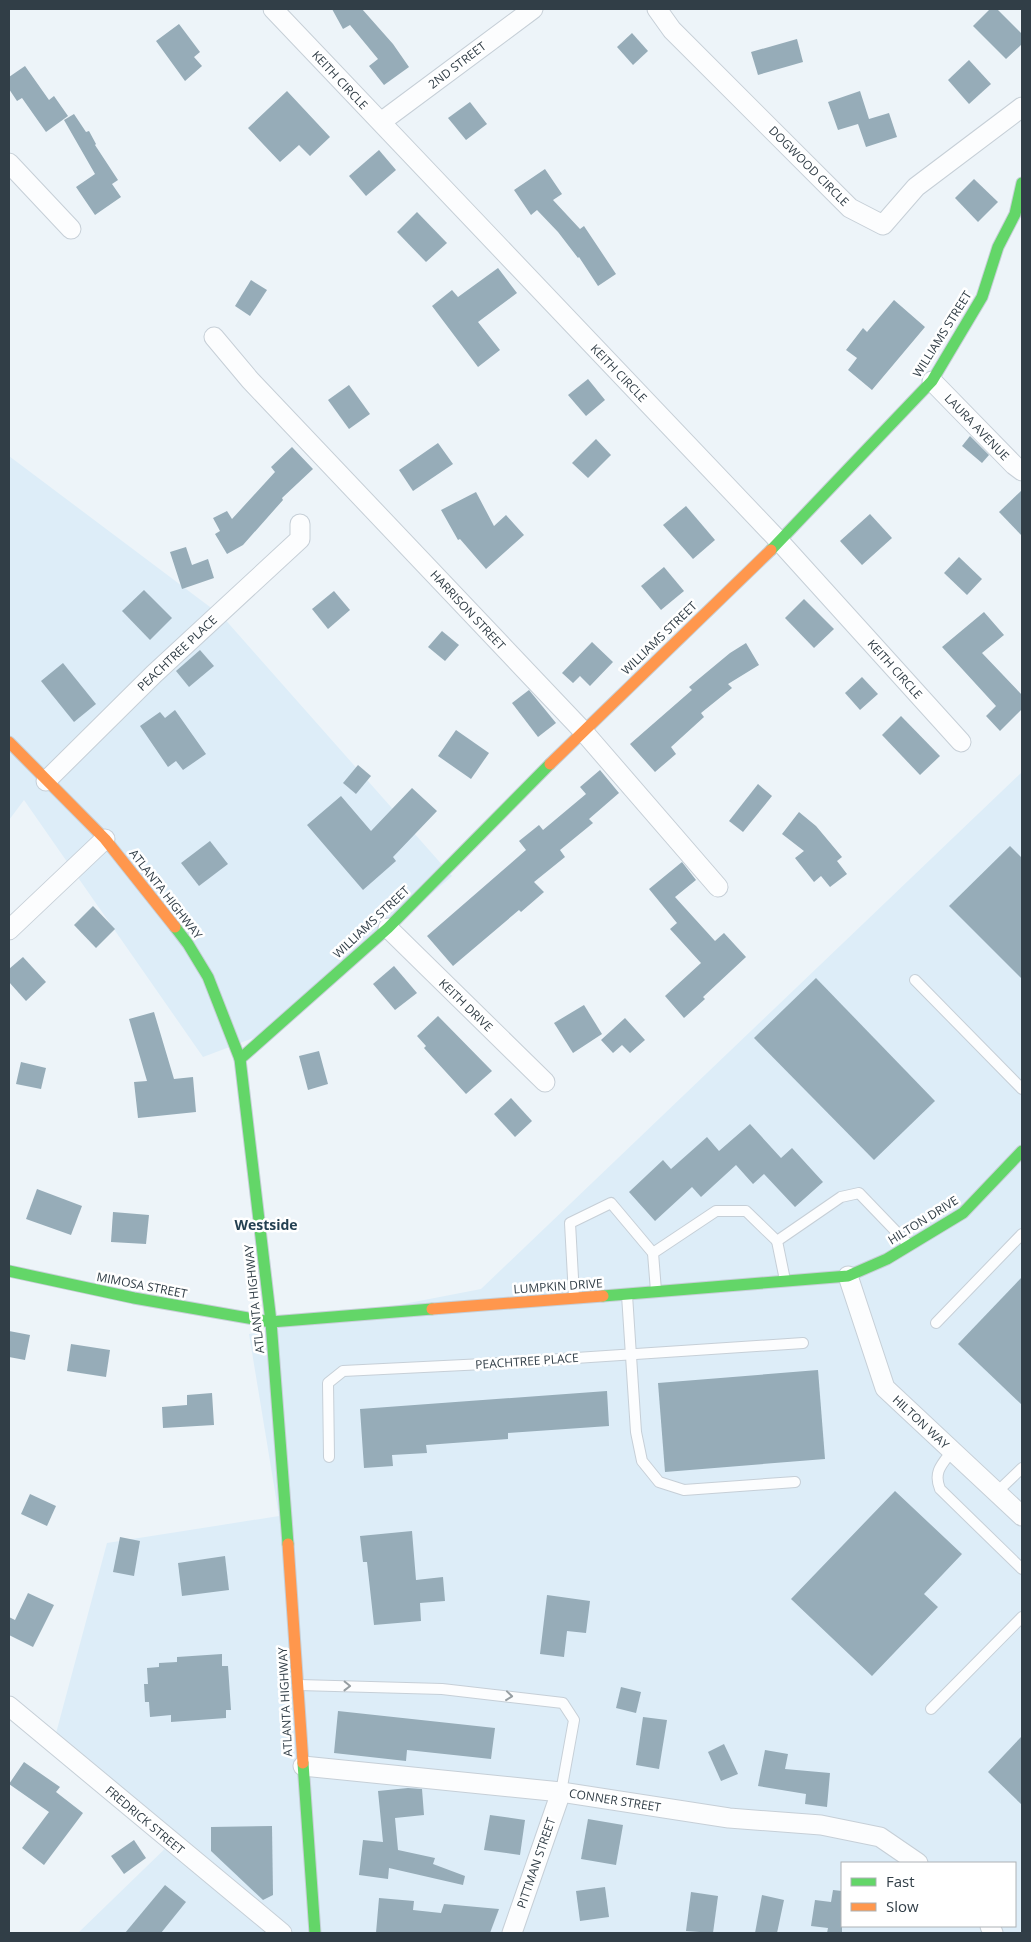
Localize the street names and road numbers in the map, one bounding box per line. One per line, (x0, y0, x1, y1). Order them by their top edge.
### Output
street label: 2ND STREET (425, 37, 490, 92)
street label: KEITH CIRCLE (308, 47, 372, 113)
street label: DOGWOOD CIRCLE (765, 122, 853, 210)
street label: WILLIAMS STREET (909, 287, 976, 380)
street label: KEITH CIRCLE (587, 340, 651, 406)
street label: LAURA AVENUE (941, 390, 1013, 464)
street label: HARRISON STREET (427, 566, 510, 654)
street label: WILLIAMS STREET (618, 597, 701, 678)
street label: PEACHTREE PLACE (133, 611, 221, 695)
street label: KEITH CIRCLE (864, 636, 926, 702)
street label: ATLANTA HIGHWAY (126, 846, 207, 943)
street label: WILLIAMS STREET (329, 882, 413, 962)
street label: KEITH DRIVE (435, 975, 497, 1035)
street label: HILTON DRIVE (885, 1192, 961, 1248)
street label: ATLANTA HIGHWAY (240, 1243, 268, 1354)
street label: MIMOSA STREET (95, 1268, 189, 1302)
street label: LUMPKIN DRIVE (513, 1274, 603, 1298)
street label: PEACHTREE PLACE (475, 1349, 579, 1373)
street label: HILTON WAY (889, 1391, 953, 1453)
street label: ATLANTA HIGHWAY (274, 1647, 296, 1757)
street label: FREDRICK STREET (102, 1782, 188, 1858)
street label: CONNER STREET (568, 1784, 662, 1816)
street label: PITTMAN STREET (513, 1815, 560, 1911)

